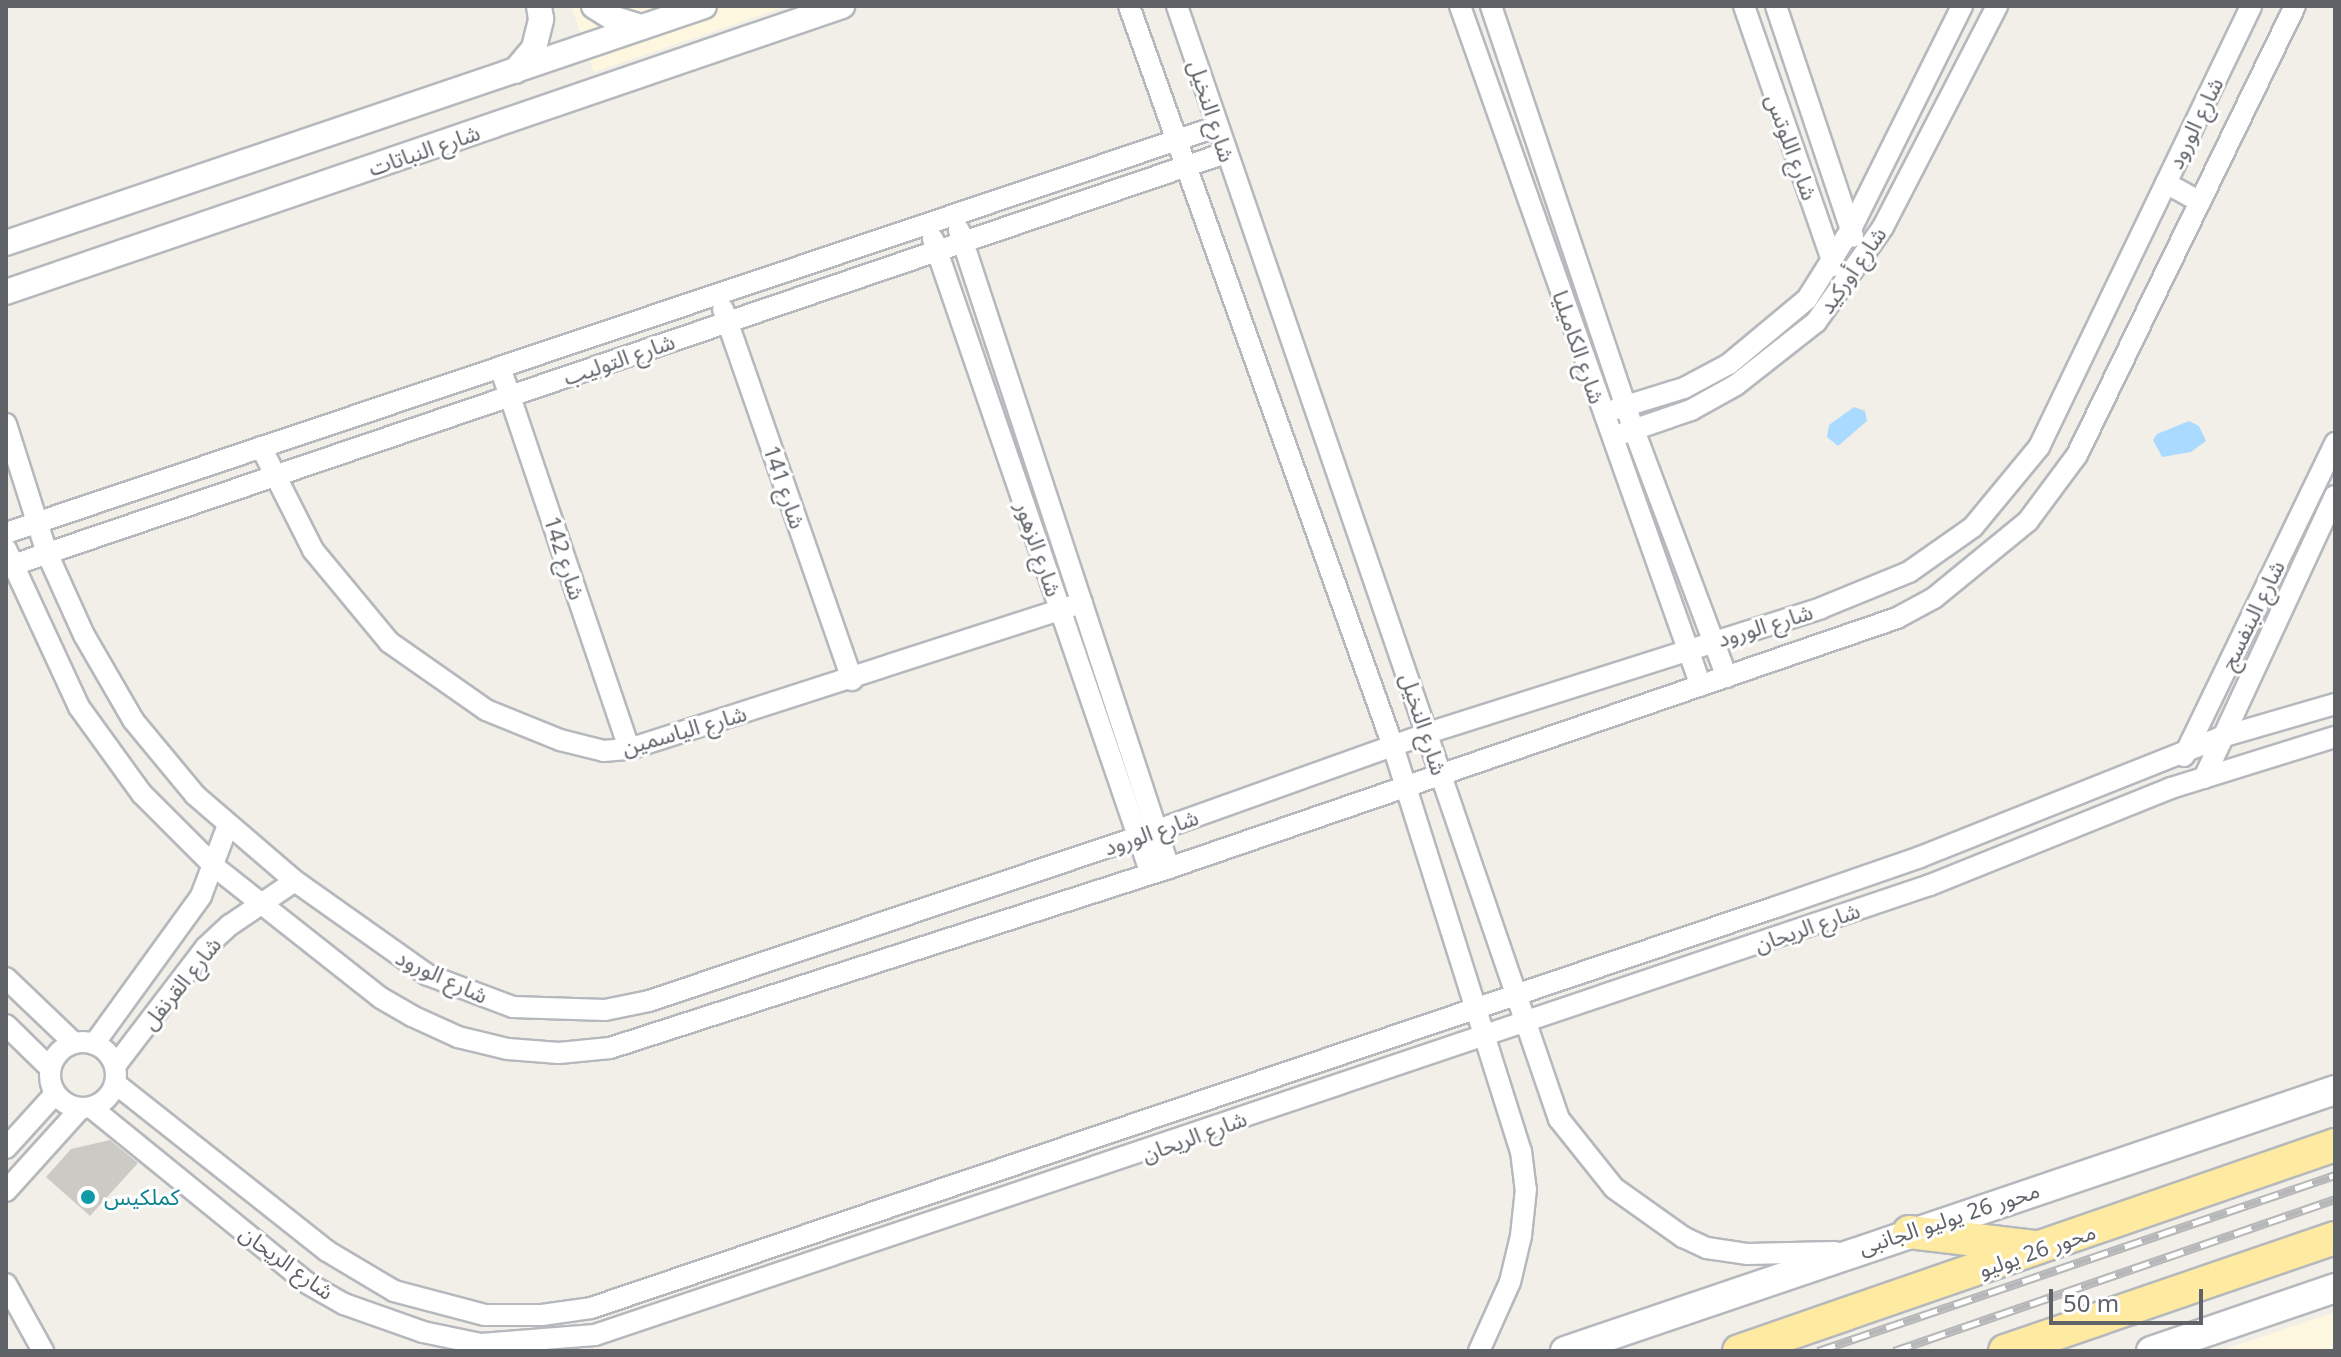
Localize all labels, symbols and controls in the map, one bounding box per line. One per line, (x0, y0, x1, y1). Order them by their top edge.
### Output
street label: شارع النخيل (1183, 57, 1241, 165)
street label: شارع الورود (2162, 73, 2228, 173)
street label: شارع اللوتس (1761, 90, 1823, 204)
street label: شارع النباتات (365, 119, 483, 181)
street label: شارع أوركيد (1813, 222, 1891, 318)
street label: شارع الكاميليا (1547, 287, 1611, 407)
street label: شارع التوليب (560, 328, 678, 390)
street label: شارع 141 (758, 442, 812, 532)
street label: شارع الزهور (1010, 498, 1068, 600)
street label: شارع 142 (539, 513, 591, 603)
street label: شارع البنفسج (2214, 556, 2290, 674)
street label: شارع الورود (1714, 598, 1816, 652)
street label: شارع النخيل (1395, 670, 1453, 778)
street label: شارع الياسمين (619, 700, 749, 760)
street label: شارع الورود (1100, 804, 1202, 860)
street label: شارع الريحان (1751, 897, 1863, 957)
street label: شارع القرنفل (136, 931, 226, 1035)
street label: شارع الورود (392, 943, 492, 1009)
street label: شارع الريحان (1138, 1105, 1250, 1167)
street label: محور 26 يوليو الجانبى (1855, 1176, 2043, 1260)
place label: كملكيس (104, 1184, 180, 1210)
marker: كملكيس (79, 1188, 97, 1206)
street label: محور 26 يوليو (1975, 1218, 2099, 1282)
street label: شارع الريحان (235, 1219, 339, 1305)
scale bar (2053, 1273, 2207, 1323)
text: 50 m (2063, 1286, 2119, 1319)

